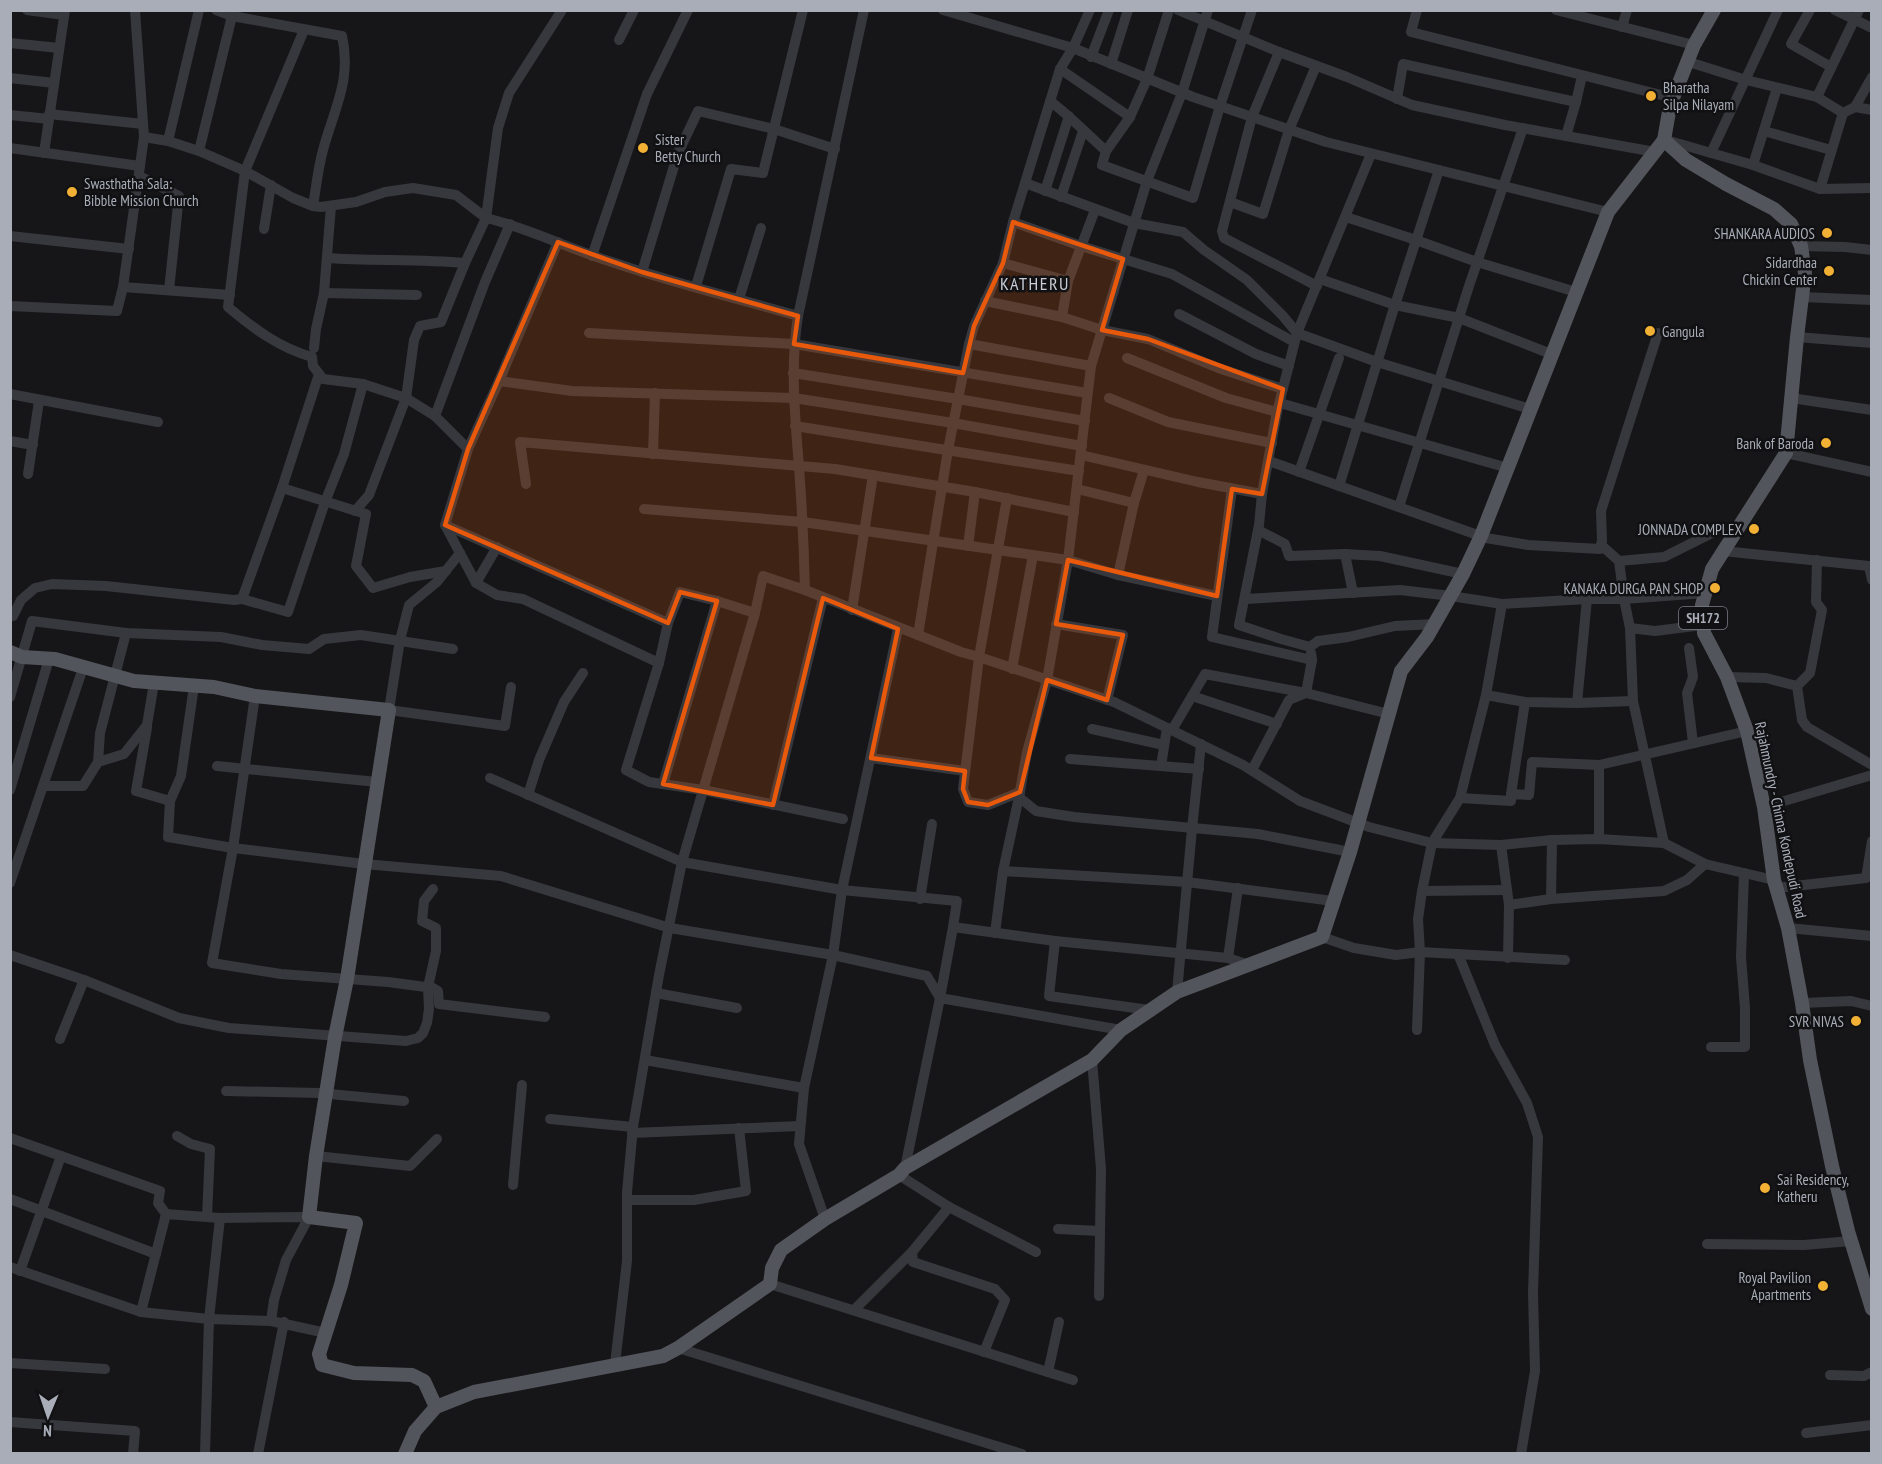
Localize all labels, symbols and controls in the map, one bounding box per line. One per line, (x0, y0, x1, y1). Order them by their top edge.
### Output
place label: Bharatha Silpa Nilayam (1663, 78, 1734, 114)
marker: Bharatha Silpa Nilayam (1644, 89, 1658, 103)
place label: Sister Betty Church (655, 130, 721, 166)
marker: Sister Betty Church (636, 141, 650, 155)
place label: Swasthatha Sala: Bibble Mission Church (84, 174, 199, 210)
marker: Swasthatha Sala: Bibble Mission Church (65, 185, 79, 199)
place label: SHANKARA AUDIOS (1714, 224, 1815, 243)
marker: SHANKARA AUDIOS (1820, 226, 1834, 240)
place label: Sidardhaa Chickin Center (1743, 253, 1818, 289)
marker: Sidardhaa Chickin Center (1822, 264, 1836, 278)
district label: KATHERU (1000, 272, 1070, 295)
place label: Gangula (1662, 322, 1704, 341)
marker: Gangula (1643, 324, 1657, 338)
place label: Bank of Baroda (1736, 434, 1814, 453)
marker: Bank of Baroda (1819, 436, 1833, 450)
place label: JONNADA COMPLEX (1637, 520, 1742, 539)
marker: JONNADA COMPLEX (1747, 522, 1761, 536)
place label: KANAKA DURGA PAN SHOP (1563, 579, 1703, 598)
marker: KANAKA DURGA PAN SHOP (1708, 581, 1722, 595)
road number: SH172 (1679, 607, 1727, 629)
street label: Rajahmundry - Chinna Kondepudi Road (1751, 720, 1811, 920)
place label: SVR NIVAS (1789, 1012, 1844, 1031)
marker: SVR NIVAS (1849, 1014, 1863, 1028)
place label: Sai Residency, Katheru (1777, 1170, 1849, 1206)
marker: Sai Residency, Katheru (1758, 1181, 1772, 1195)
place label: Royal Pavilion Apartments (1738, 1268, 1811, 1304)
marker: Royal Pavilion Apartments (1816, 1279, 1830, 1293)
north arrow (18, 1386, 78, 1446)
text: N (43, 1421, 52, 1441)

